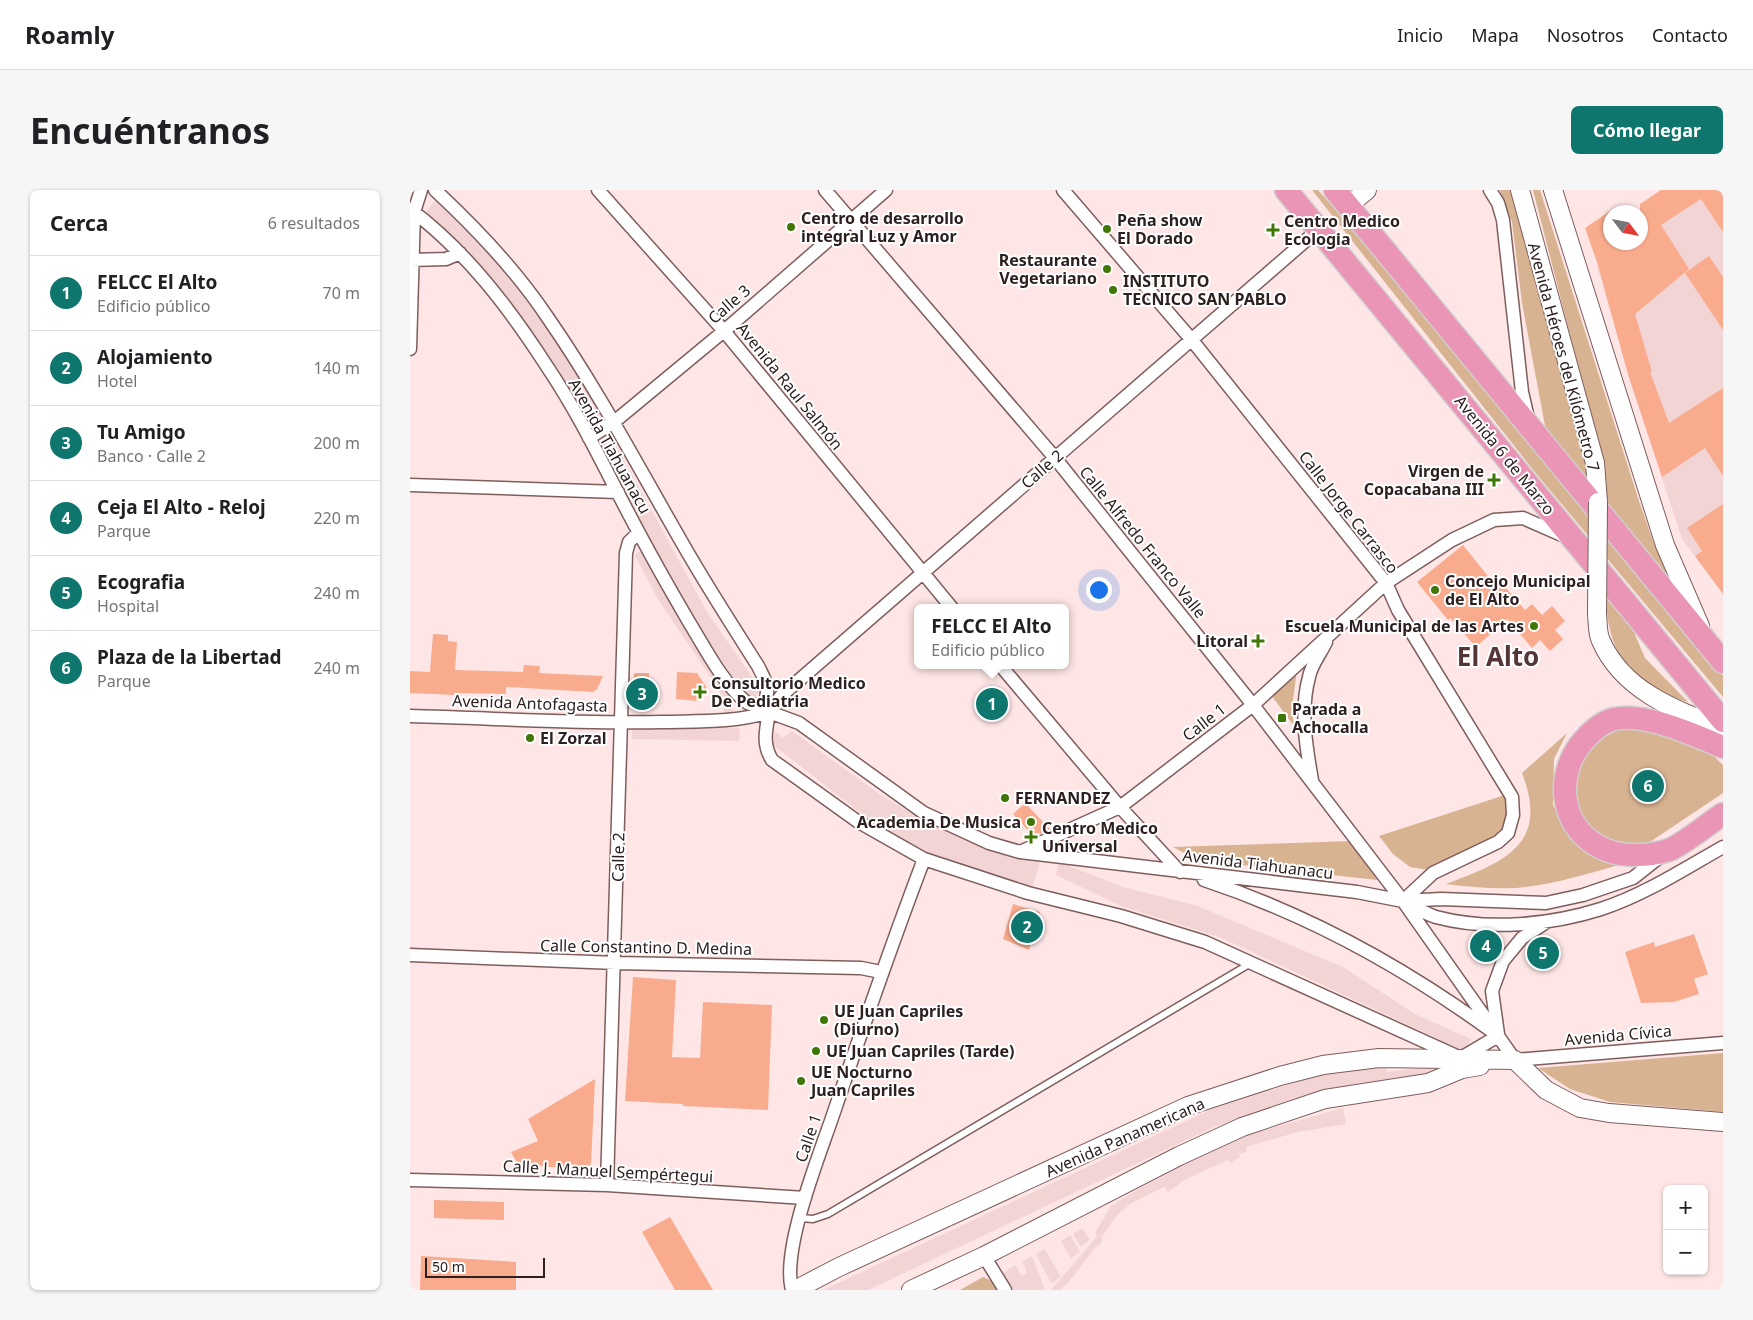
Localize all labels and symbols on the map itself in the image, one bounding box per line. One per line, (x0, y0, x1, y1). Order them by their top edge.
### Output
north arrow (1603, 205, 1648, 250)
place label: Centro de desarrollo integral Luz y Amor (801, 207, 964, 247)
place label: Peña show El Dorado (1117, 209, 1203, 249)
place label: Centro Medico Ecologia (1284, 210, 1400, 250)
marker: Centro de desarrollo integral Luz y Amor (785, 221, 797, 233)
marker: Peña show El Dorado (1101, 223, 1113, 235)
marker: Centro Medico Ecologia (1266, 223, 1280, 237)
street label: Avenida Héroes del Kilómetro 7 (1523, 240, 1605, 474)
place label: Restaurante Vegetariano (999, 249, 1097, 289)
marker: Restaurante Vegetariano (1101, 263, 1113, 275)
place label: INSTITUTO TECNICO SAN PABLO (1123, 270, 1287, 310)
street label: Calle 3 (703, 279, 755, 329)
marker: INSTITUTO TECNICO SAN PABLO (1107, 284, 1119, 296)
street label: Avenida Raul Salmón (732, 318, 848, 454)
street label: Avenida Tiahuanacu (564, 374, 656, 518)
street label: Avenida 6 de Marzo (1450, 391, 1560, 519)
street label: Calle 2 (1016, 444, 1068, 494)
street label: Calle Jorge Carrasco (1294, 446, 1404, 578)
place label: Virgen de Copacabana III (1364, 460, 1484, 500)
street label: Calle Alfredo Franco Valle (1075, 461, 1211, 623)
marker: Virgen de Copacabana III (1488, 474, 1500, 486)
place label: Concejo Municipal de El Alto (1445, 570, 1591, 610)
your location (1086, 577, 1112, 603)
marker: Concejo Municipal de El Alto (1429, 584, 1441, 596)
place label: Escuela Municipal de las Artes (1285, 615, 1524, 637)
marker: Escuela Municipal de las Artes (1528, 620, 1540, 632)
place label: Litoral (1196, 630, 1248, 652)
marker: Litoral (1252, 635, 1264, 647)
district label: El Alto (1457, 638, 1539, 674)
place label: Consultorio Medico De Pediatria (711, 672, 866, 712)
pin: 3 (626, 675, 658, 713)
marker: Consultorio Medico De Pediatria (693, 685, 707, 699)
pin: 1 (976, 685, 1008, 723)
street label: Avenida Antofagasta (452, 689, 608, 717)
street label: Calle 1 (1178, 698, 1230, 746)
place label: Parada a Achocalla (1292, 698, 1369, 738)
marker: Parada a Achocalla (1276, 712, 1288, 724)
place label: El Zorzal (540, 727, 607, 749)
marker: El Zorzal (524, 732, 536, 744)
pin: 6 (1632, 767, 1664, 805)
place label: FERNANDEZ (1015, 787, 1110, 809)
marker: FERNANDEZ (999, 792, 1011, 804)
place label: Academia De Musica (857, 811, 1021, 833)
marker: Academia De Musica (1025, 816, 1037, 828)
place label: Centro Medico Universal (1042, 817, 1158, 857)
marker: Centro Medico Universal (1024, 830, 1038, 844)
street label: Calle 2 (607, 832, 629, 882)
street label: Avenida Tiahuanacu (1181, 844, 1335, 884)
pin: 2 (1011, 908, 1043, 946)
pin: 4 (1470, 927, 1502, 965)
street label: Calle Constantino D. Medina (540, 934, 752, 960)
pin: 5 (1527, 934, 1559, 972)
place label: UE Juan Capriles (Diurno) (834, 1000, 963, 1040)
marker: UE Juan Capriles (Diurno) (818, 1014, 830, 1026)
street label: Avenida Cívica (1563, 1019, 1673, 1051)
place label: UE Juan Capriles (Tarde) (826, 1040, 1014, 1062)
marker: UE Juan Capriles (Tarde) (810, 1045, 822, 1057)
place label: UE Nocturno Juan Capriles (809, 1061, 915, 1101)
marker: UE Nocturno Juan Capriles (795, 1075, 807, 1087)
street label: Avenida Panamericana (1042, 1092, 1208, 1182)
street label: Calle 1 (790, 1111, 826, 1165)
street label: Calle J. Manuel Sempértegui (502, 1154, 714, 1188)
scale bar (425, 1255, 545, 1278)

